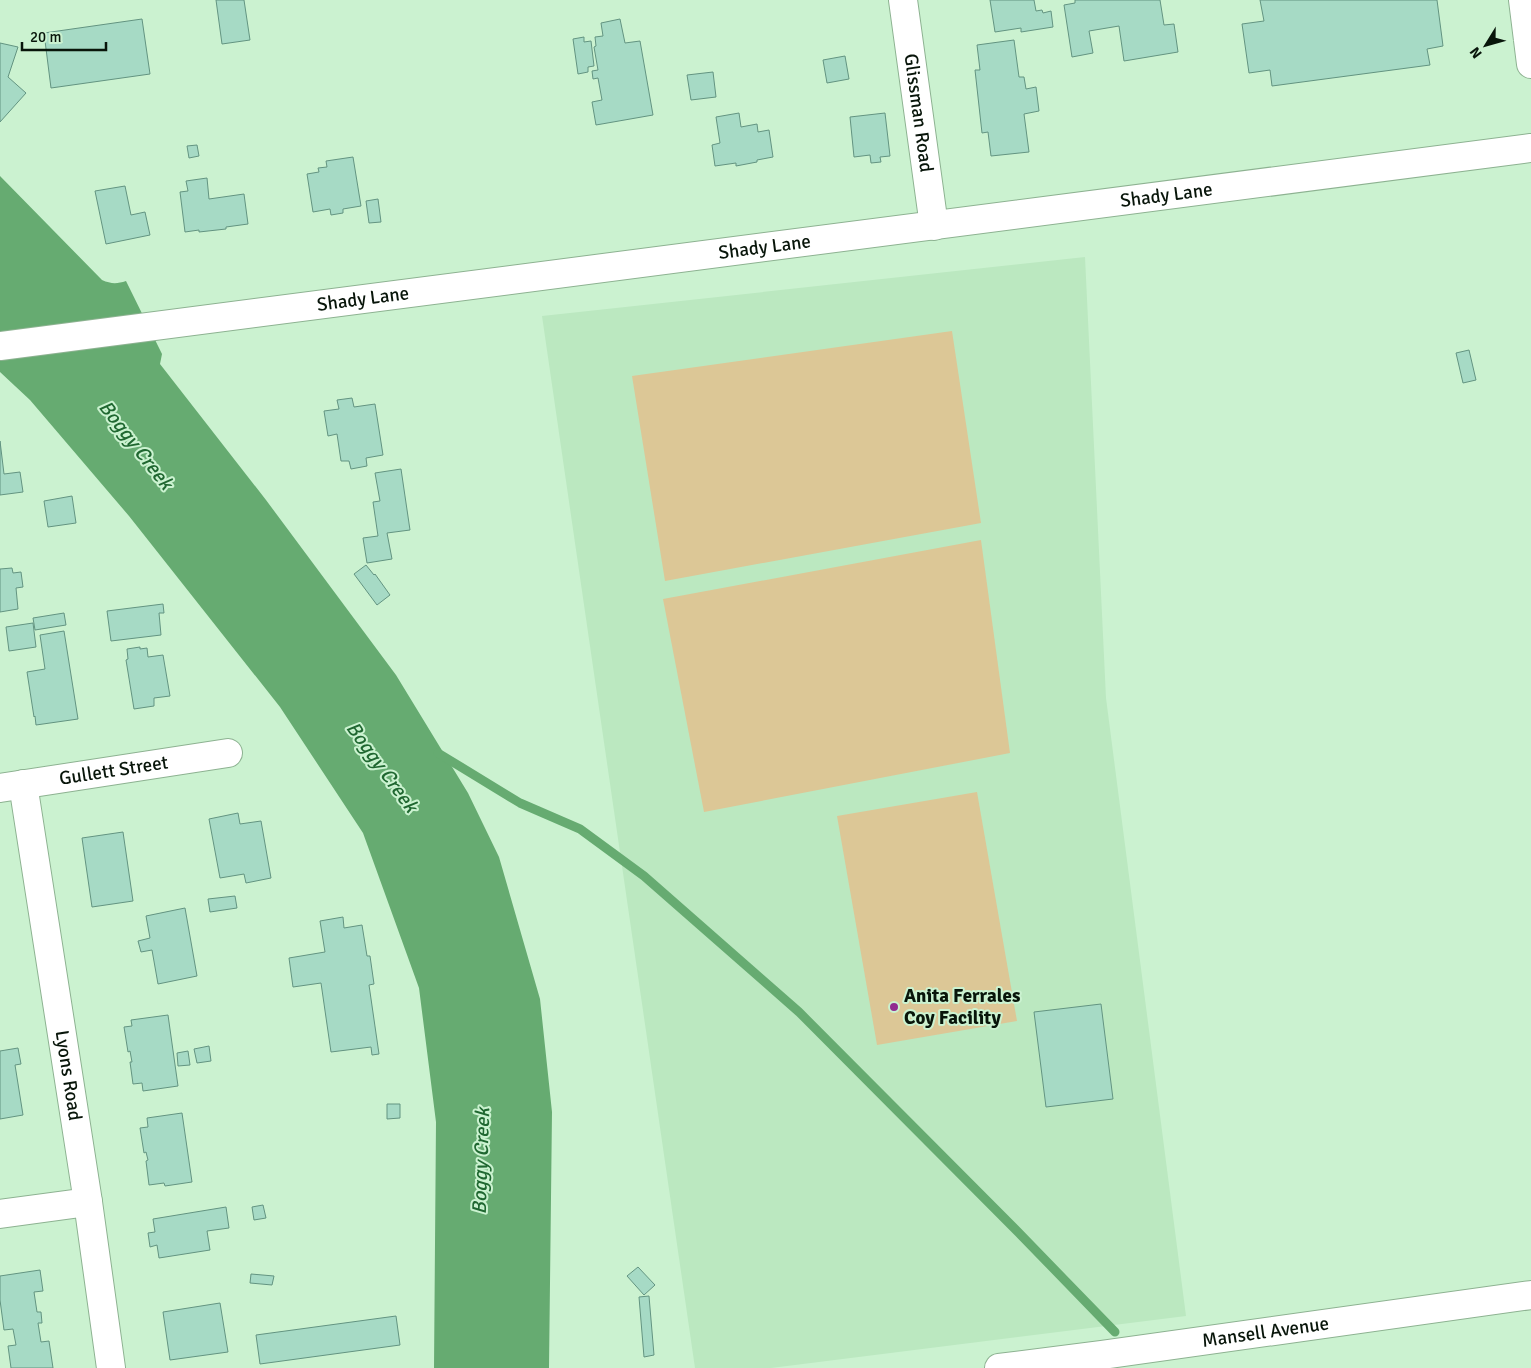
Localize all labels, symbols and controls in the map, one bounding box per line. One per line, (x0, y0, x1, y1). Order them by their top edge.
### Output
scale bar (22, 20, 106, 52)
north arrow (1461, 20, 1511, 70)
text: 20 m (30, 28, 61, 46)
text: N (1466, 44, 1486, 62)
street label: Glissman Road (898, 52, 939, 174)
street label: Shady Lane (1119, 177, 1214, 213)
street label: Shady Lane (717, 229, 812, 265)
street label: Shady Lane (315, 281, 411, 317)
water label: Boggy Creek (93, 395, 180, 496)
water label: Boggy Creek (341, 717, 425, 819)
street label: Gullett Street (58, 750, 170, 791)
place label: Anita Ferrales Coy Facility (904, 984, 1020, 1030)
marker: Anita Ferrales Coy Facility (888, 1001, 900, 1013)
street label: Lyons Road (49, 1029, 87, 1122)
water label: Boggy Creek (467, 1105, 495, 1215)
street label: Mansell Avenue (1201, 1311, 1331, 1353)

